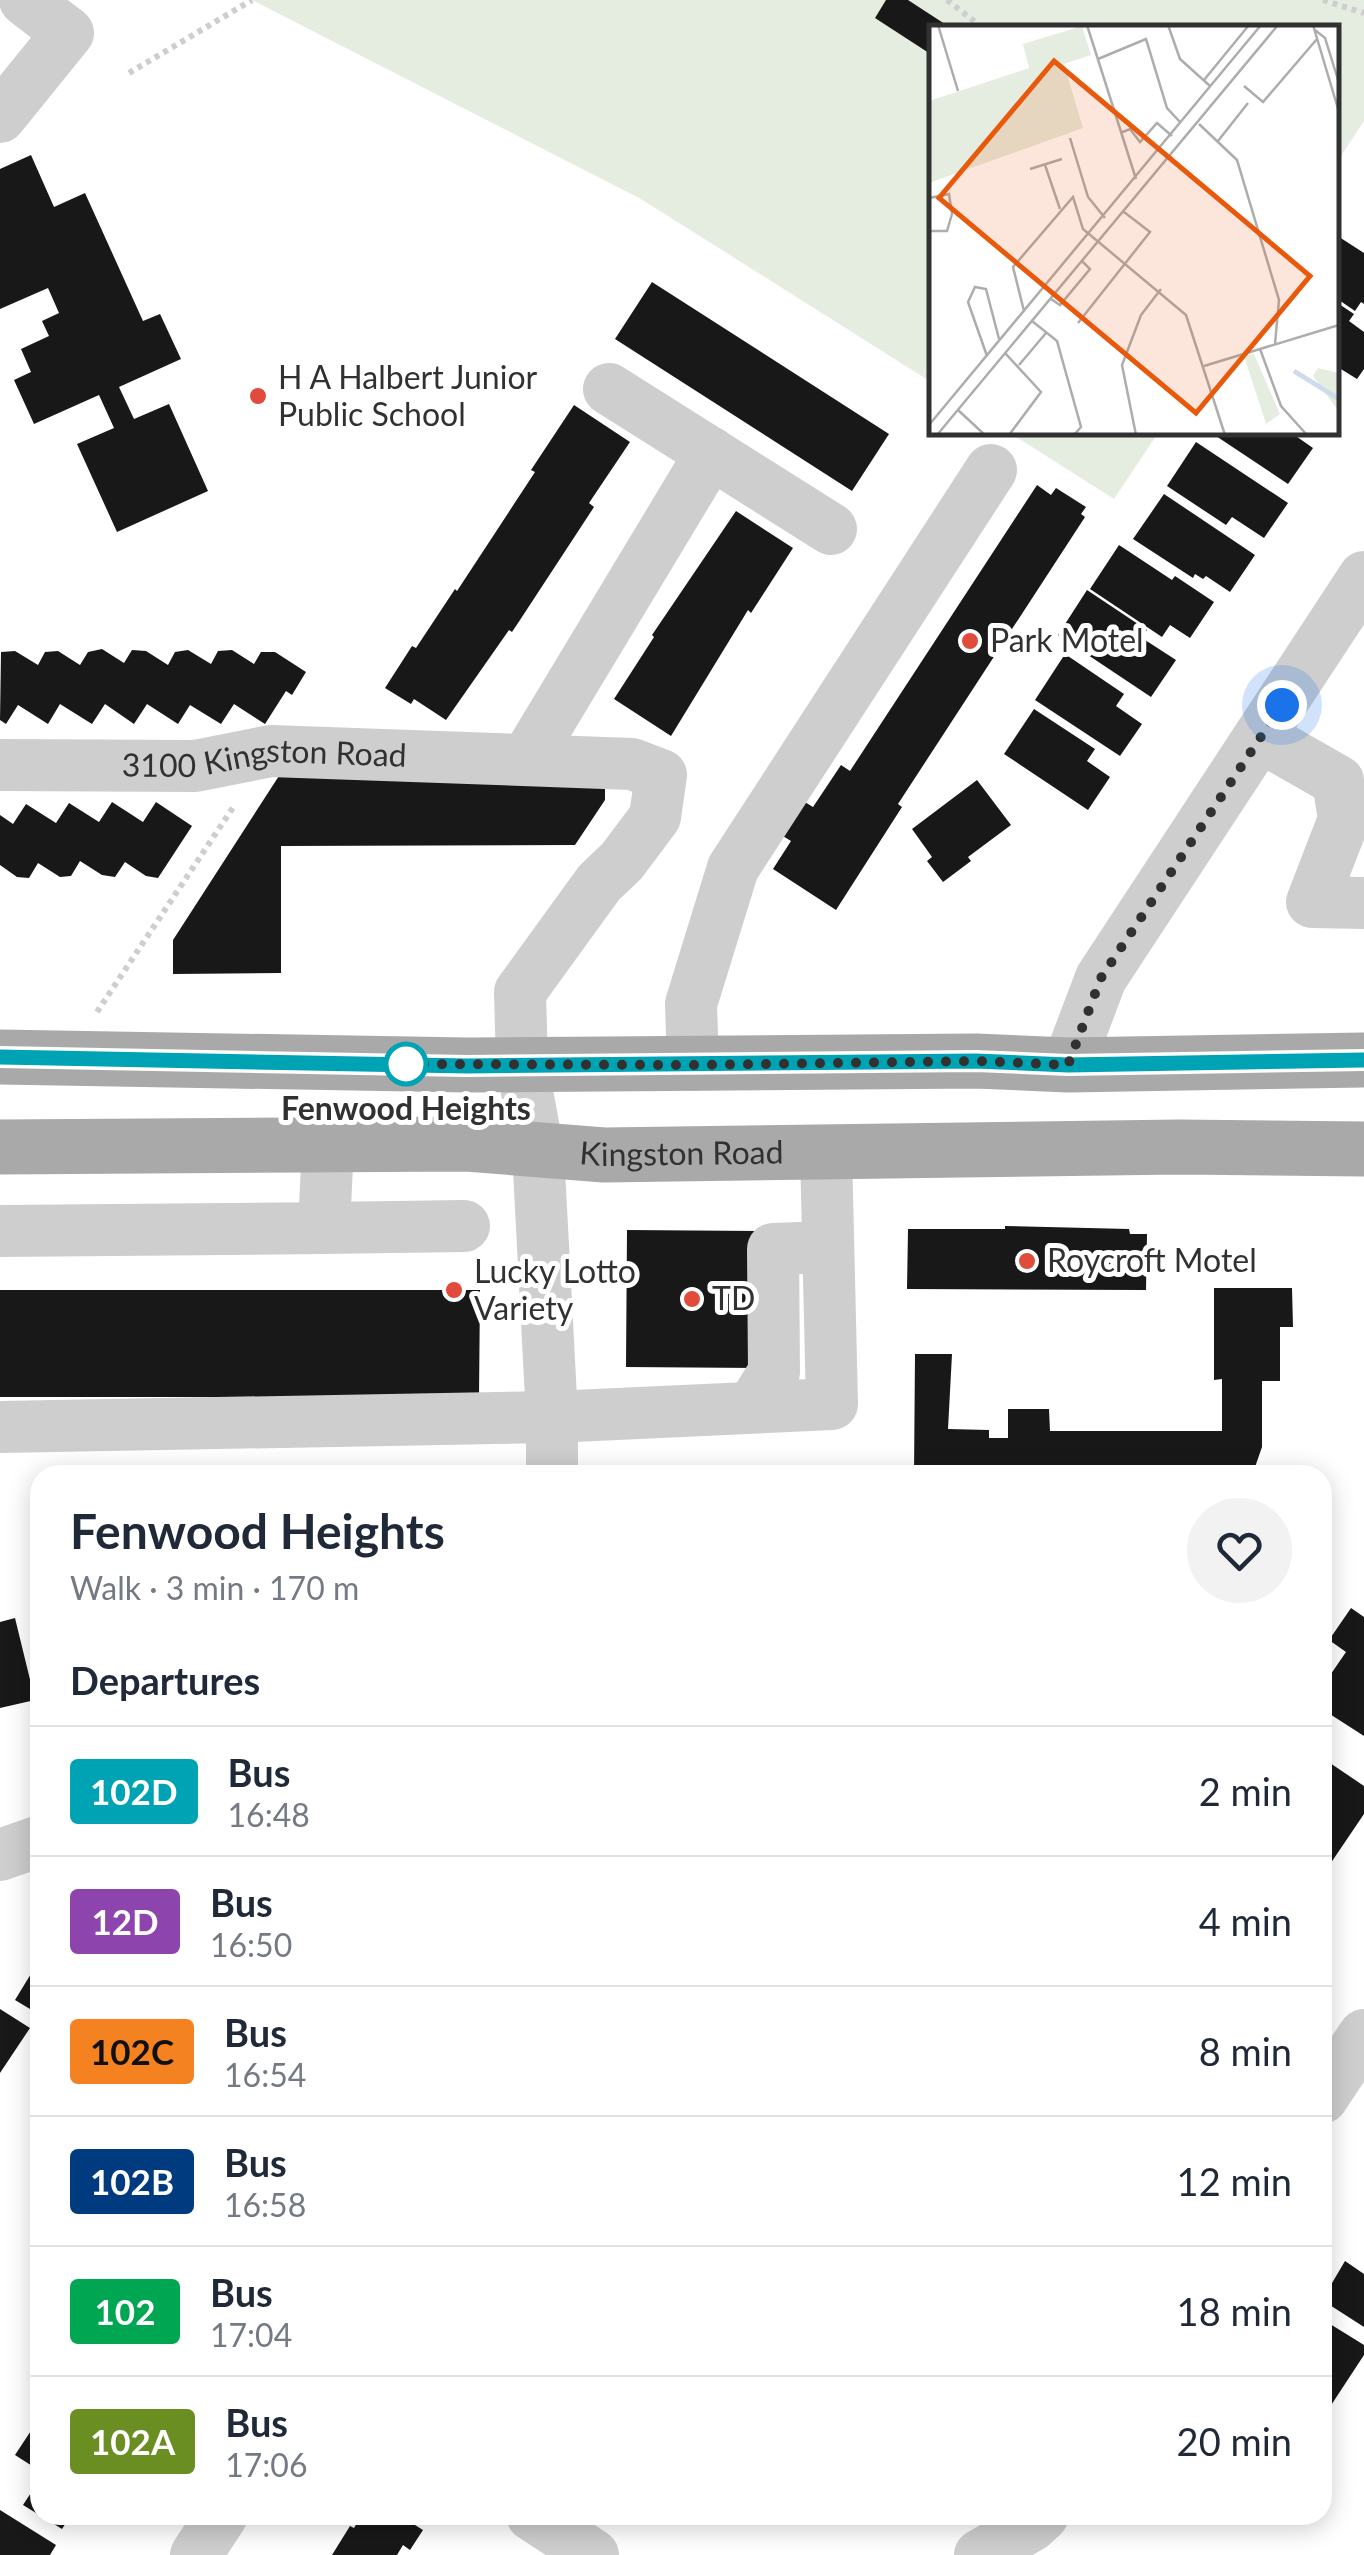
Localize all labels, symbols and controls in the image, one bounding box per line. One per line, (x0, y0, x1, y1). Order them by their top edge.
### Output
inset map (929, 25, 1339, 435)
place label: H A Halbert Junior Public School (278, 357, 538, 433)
marker: H A Halbert Junior Public School (247, 385, 269, 407)
place label: Park Motel (990, 620, 1144, 659)
marker: Park Motel (959, 630, 981, 652)
your location (1257, 680, 1307, 730)
street label: 3100 Kingston Road (122, 730, 407, 784)
marker: Fenwood Heights (385, 1043, 427, 1085)
place label: Fenwood Heights (281, 1088, 531, 1127)
street label: Kingston Road (578, 1132, 784, 1173)
place label: Roycroft Motel (1047, 1240, 1257, 1279)
marker: Roycroft Motel (1016, 1250, 1038, 1272)
place label: Lucky Lotto Variety (474, 1251, 636, 1327)
place label: TD (712, 1278, 755, 1317)
marker: Lucky Lotto Variety (443, 1279, 465, 1301)
marker: TD (681, 1288, 703, 1310)
button: heart (1187, 1498, 1292, 1603)
text: Fenwood Heights (70, 1502, 445, 1559)
text: Walk · 3 min · 170 m (70, 1568, 359, 1607)
text: Departures (70, 1657, 260, 1703)
text: Bus (228, 1749, 290, 1795)
text: 2 min (1199, 1768, 1292, 1814)
text: 102D (90, 1770, 178, 1812)
text: 16:48 (228, 1795, 310, 1834)
text: Bus (210, 1879, 273, 1925)
text: 4 min (1199, 1898, 1292, 1944)
text: 12D (91, 1900, 159, 1942)
text: 16:50 (210, 1925, 292, 1964)
text: Bus (224, 2009, 287, 2055)
text: 8 min (1199, 2028, 1292, 2074)
text: 102C (90, 2030, 174, 2072)
text: 16:54 (224, 2055, 306, 2094)
text: Bus (224, 2139, 287, 2185)
text: 12 min (1177, 2158, 1292, 2204)
text: 102B (90, 2160, 174, 2202)
text: 16:58 (224, 2185, 306, 2224)
text: Bus (210, 2269, 273, 2315)
text: 18 min (1177, 2288, 1292, 2334)
text: 102 (95, 2290, 155, 2332)
text: 17:04 (210, 2315, 292, 2354)
text: Bus (225, 2399, 288, 2445)
text: 20 min (1177, 2418, 1292, 2464)
text: 102A (90, 2420, 175, 2462)
text: 17:06 (225, 2445, 307, 2484)

